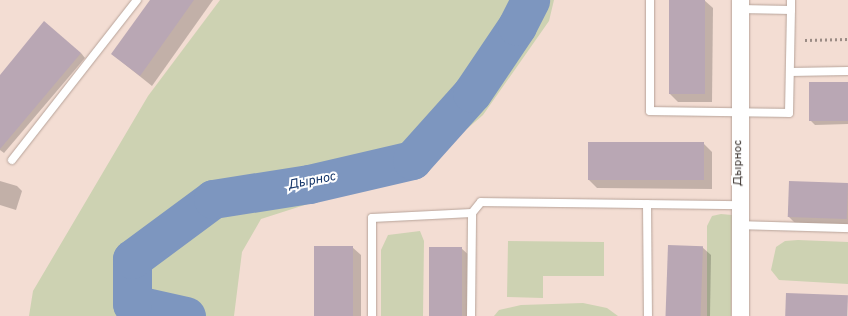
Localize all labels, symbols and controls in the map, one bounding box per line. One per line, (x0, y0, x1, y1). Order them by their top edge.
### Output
street label: Дырнос (732, 140, 746, 186)
water label: Дырнос (287, 170, 337, 194)

